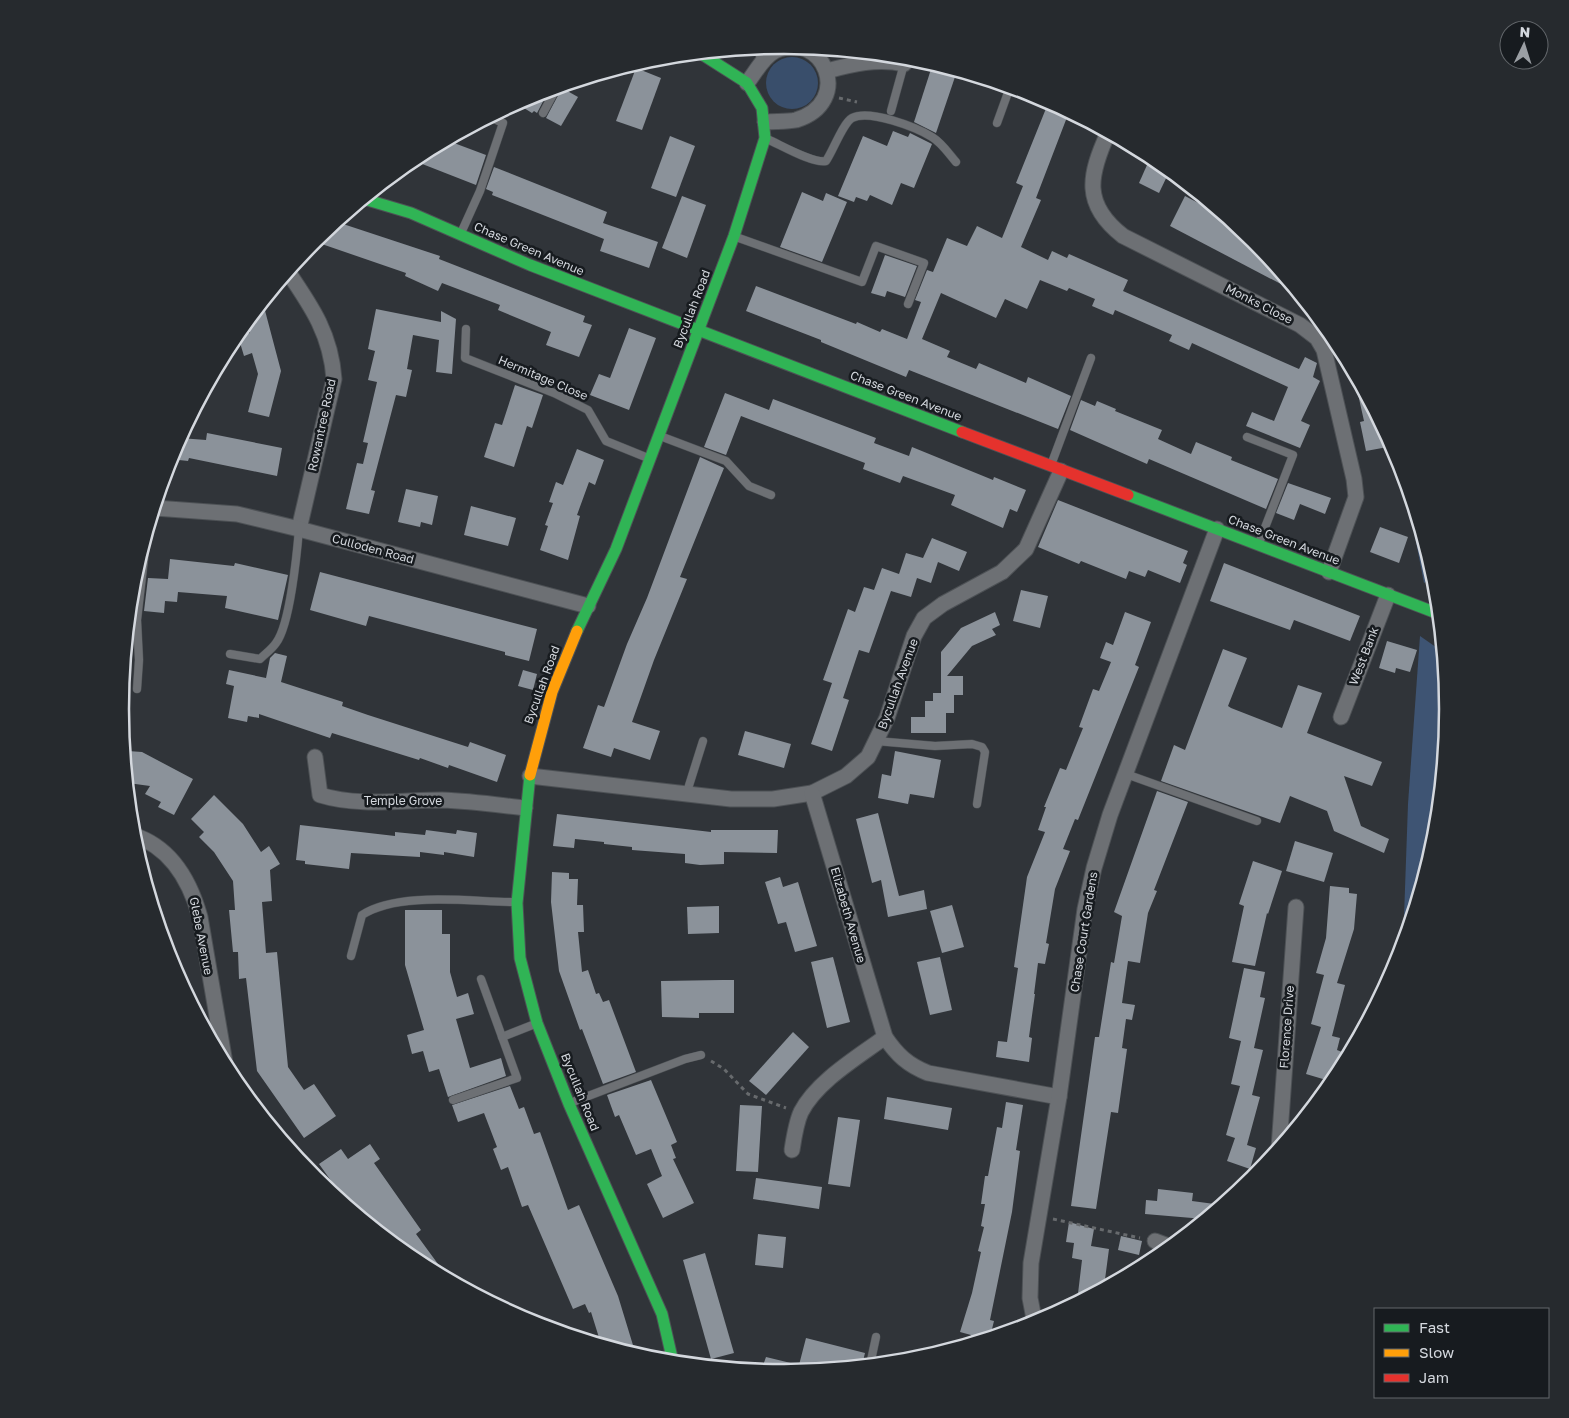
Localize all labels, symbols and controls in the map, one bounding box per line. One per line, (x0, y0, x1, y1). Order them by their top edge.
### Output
north arrow (1499, 20, 1549, 70)
text: N (1519, 23, 1531, 40)
street label: Chase Green Avenue (472, 219, 587, 279)
street label: Bycullah Road (670, 268, 713, 350)
street label: Monks Close (1223, 280, 1295, 327)
street label: Hermitage Close (496, 352, 590, 403)
street label: Chase Green Avenue (848, 367, 964, 424)
street label: Rowantree Road (304, 377, 339, 473)
street label: Chase Green Avenue (1226, 511, 1342, 568)
street label: Culloden Road (330, 530, 416, 567)
street label: West Bank (1346, 624, 1382, 687)
street label: Bycullah Avenue (874, 636, 921, 731)
street label: Bycullah Road (520, 644, 563, 726)
street label: Temple Grove (364, 793, 442, 808)
street label: Elizabeth Avenue (828, 865, 869, 965)
street label: Chase Court Gardens (1067, 871, 1100, 993)
street label: Glebe Avenue (187, 896, 216, 976)
street label: Florence Drive (1276, 985, 1297, 1069)
street label: Bycullah Road (558, 1051, 603, 1133)
legend (1374, 1308, 1549, 1398)
text: Fast (1419, 1318, 1450, 1336)
text: Slow (1419, 1343, 1454, 1361)
text: Jam (1419, 1368, 1449, 1386)

